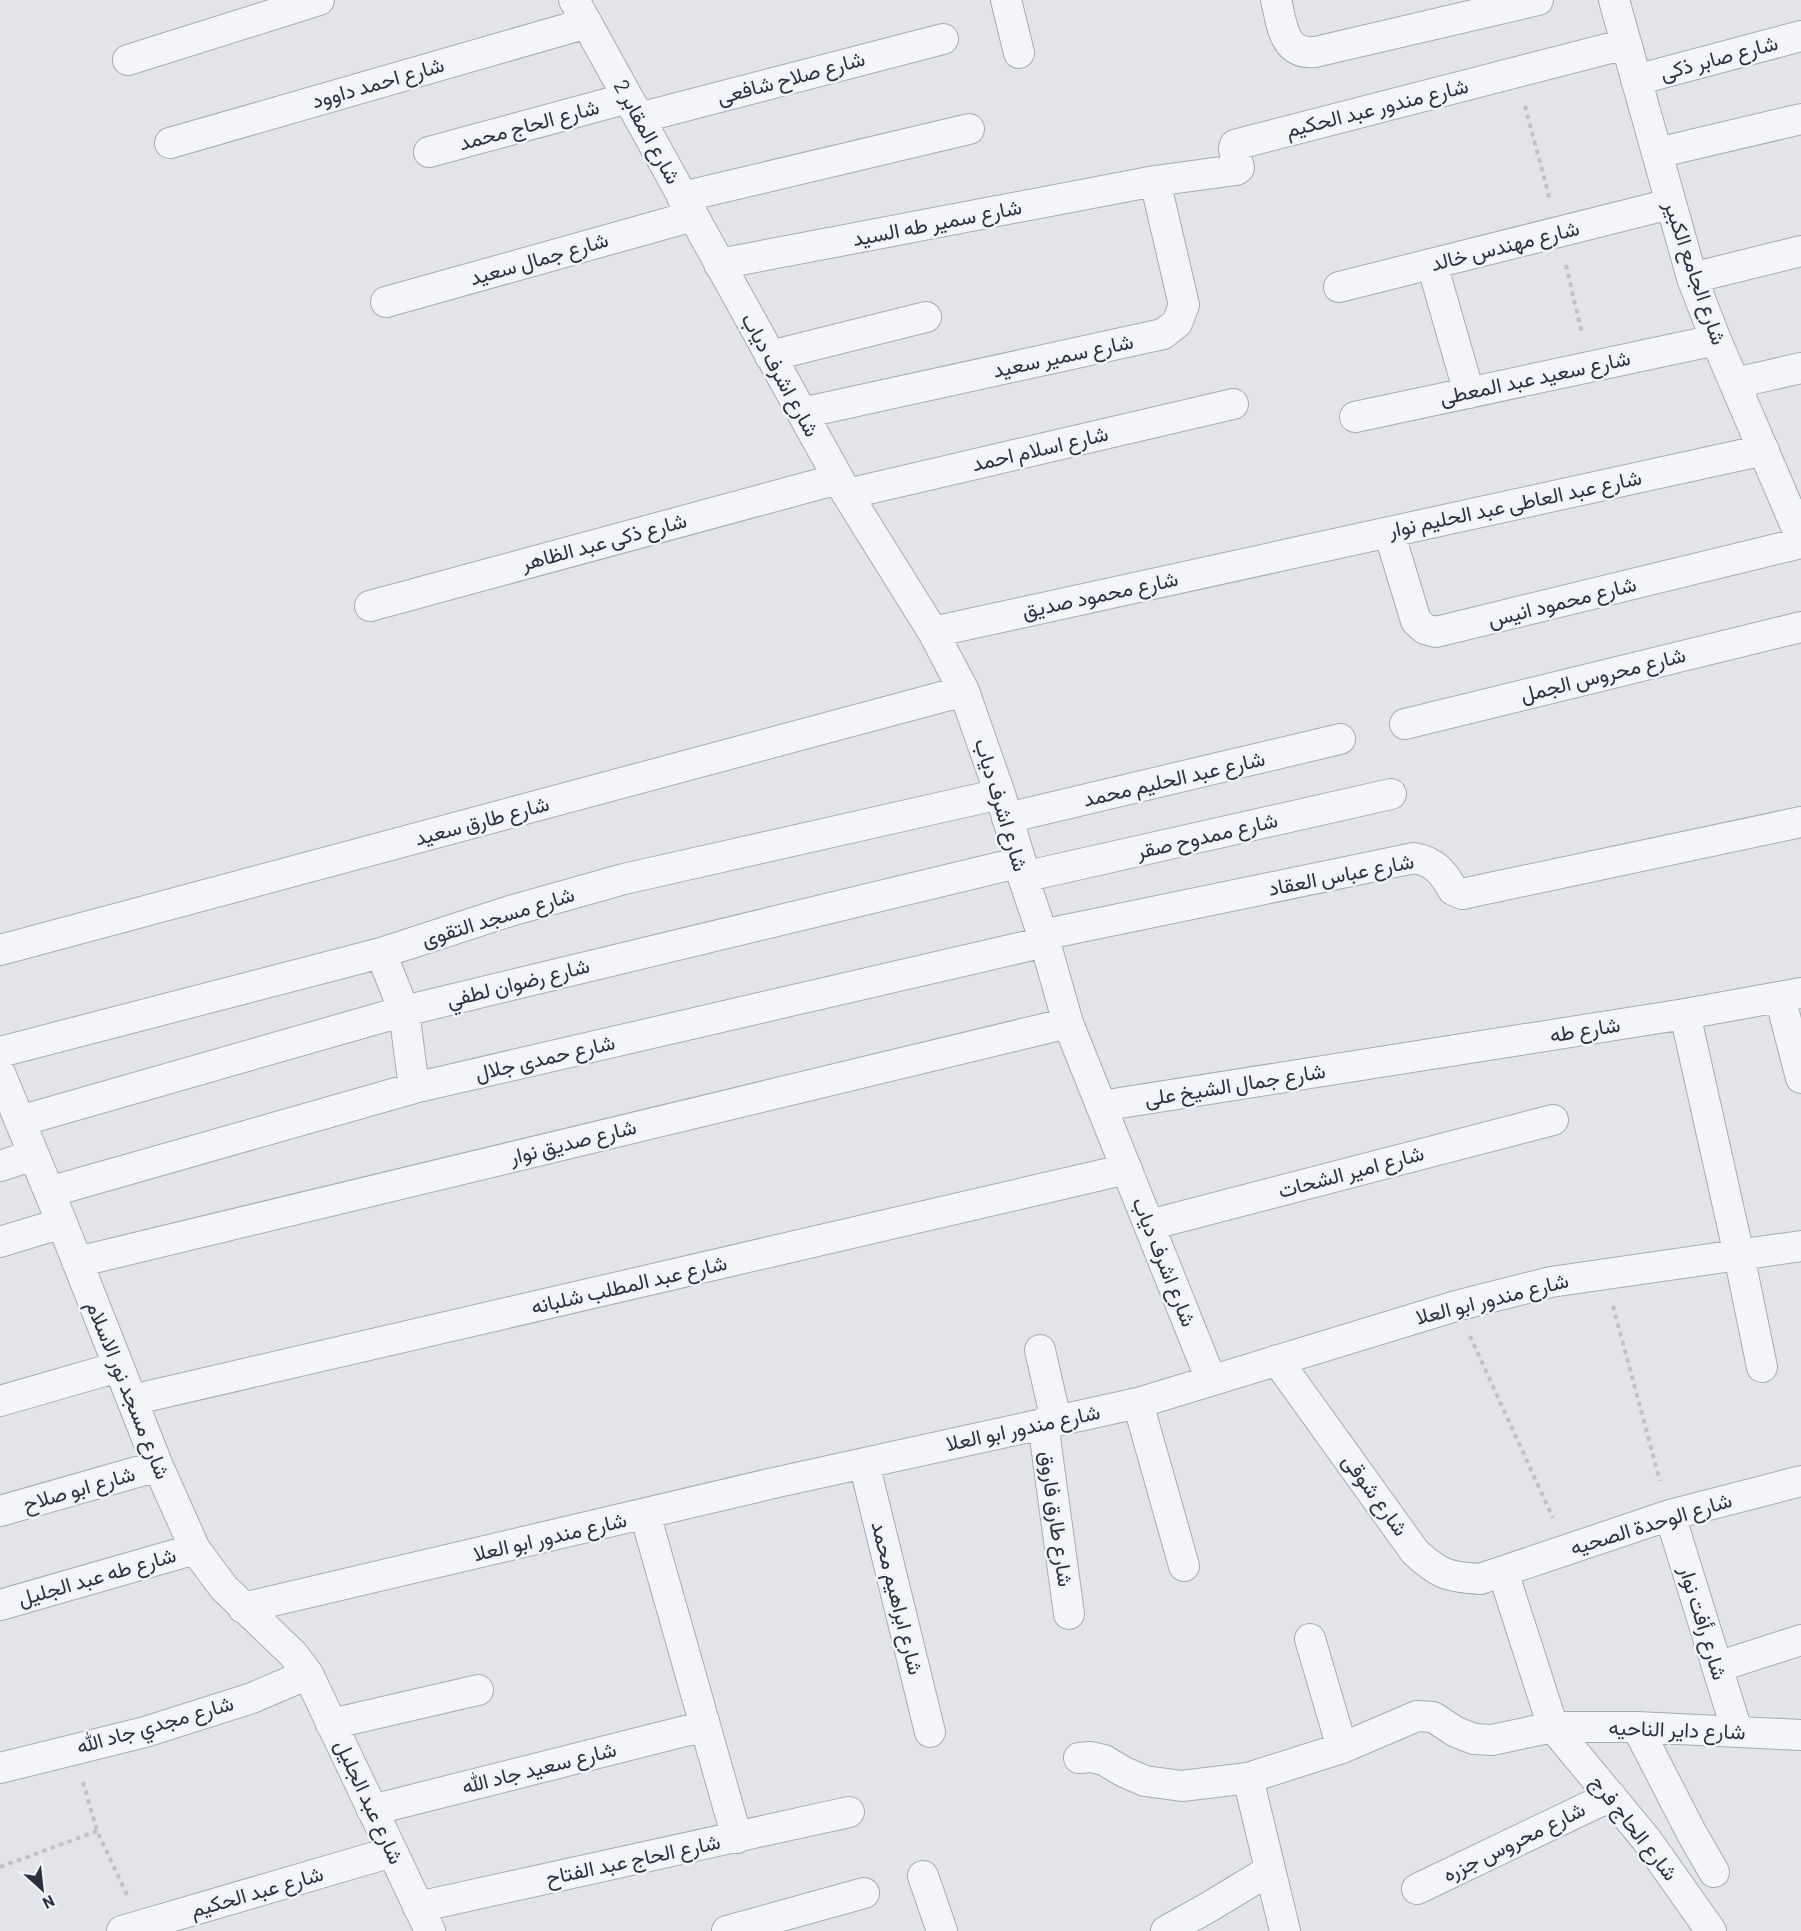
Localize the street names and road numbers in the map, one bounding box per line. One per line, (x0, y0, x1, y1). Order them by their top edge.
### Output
street label: شارع صابر ذكى (1657, 29, 1781, 87)
street label: شارع صلاح شافعى (714, 45, 868, 111)
street label: شارع احمد داوود (309, 51, 447, 115)
street label: شارع مندور عبد الحكيم (1283, 72, 1471, 144)
street label: شارع المقابر 2 (607, 75, 687, 189)
street label: شارع الحاج محمد (456, 93, 602, 157)
street label: شارع سمير طه السيد (850, 193, 1024, 253)
street label: شارع الجامع الكبير (1657, 196, 1733, 349)
street label: شارع مهندس خالد (1428, 214, 1582, 278)
street label: شارع جمال سعيد (466, 226, 612, 292)
street label: شارع اشرف دياب (734, 308, 826, 442)
street label: شارع سمير سعيد (990, 327, 1136, 385)
street label: شارع سعيد عبد المعطى (1437, 344, 1633, 412)
street label: شارع اسلام احمد (969, 420, 1111, 478)
street label: شارع عبد العاطى عبد الحليم نوار (1385, 463, 1644, 545)
street label: شارع ذكى عبد الظاهر (517, 506, 690, 578)
street label: شارع محمود صديق (1019, 565, 1181, 625)
street label: شارع محمود انيس (1485, 570, 1639, 634)
street label: شارع محروس الجمل (1517, 641, 1689, 709)
street label: شارع اشرف دياب (968, 735, 1034, 875)
street label: شارع عبد الحليم محمد (1080, 744, 1268, 814)
street label: شارع طارق سعيد (412, 790, 552, 852)
street label: شارع ممدوح صقر (1132, 806, 1281, 866)
street label: شارع عباس العقاد (1266, 847, 1416, 903)
street label: شارع مسجد التقوى (418, 880, 578, 954)
street label: شارع رضوان لطفي (444, 952, 593, 1017)
street label: شارع طه (1548, 1011, 1622, 1049)
street label: شارع حمدى جلال (472, 1028, 618, 1088)
street label: شارع جمال الشيخ على (1142, 1057, 1328, 1113)
street label: شارع صديق نوار (506, 1113, 639, 1171)
street label: شارع امير الشحات (1275, 1139, 1427, 1205)
street label: شارع اشرف دياب (1125, 1193, 1203, 1331)
street label: شارع عبد المطلب شلبانه (528, 1249, 730, 1321)
street label: شارع مندور ابو العلا (1413, 1266, 1571, 1332)
street label: شارع مسجد نور الاسلام (79, 1297, 177, 1483)
street label: شارع مندور ابو العلا (943, 1398, 1103, 1458)
street label: شارع شوقى (1336, 1448, 1414, 1542)
street label: شارع طارق فاروق (1033, 1449, 1079, 1589)
street label: شارع ابو صلاح (20, 1460, 138, 1518)
street label: شارع الوحدة الصحيه (1567, 1486, 1735, 1562)
street label: شارع مندور ابو العلا (470, 1506, 630, 1568)
street label: شارع ابراهيم محمد (864, 1518, 930, 1678)
street label: شارع طه عبد الجليل (15, 1541, 179, 1613)
street label: شارع رأفت نوار (1672, 1562, 1734, 1683)
street label: شارع مجدي جاد الله (73, 1689, 238, 1764)
street label: شارع داير الناحيه (1608, 1714, 1746, 1746)
street label: شارع عبد الجليل (328, 1735, 410, 1869)
street label: شارع سعيد جاد الله (459, 1735, 619, 1801)
street label: شارع الحاج فرج (1584, 1769, 1684, 1887)
street label: شارع محروس جزره (1438, 1795, 1590, 1889)
street label: شارع الحاج عبد الفتاح (543, 1828, 723, 1892)
street label: شارع عبد الحكيم (187, 1860, 327, 1924)

